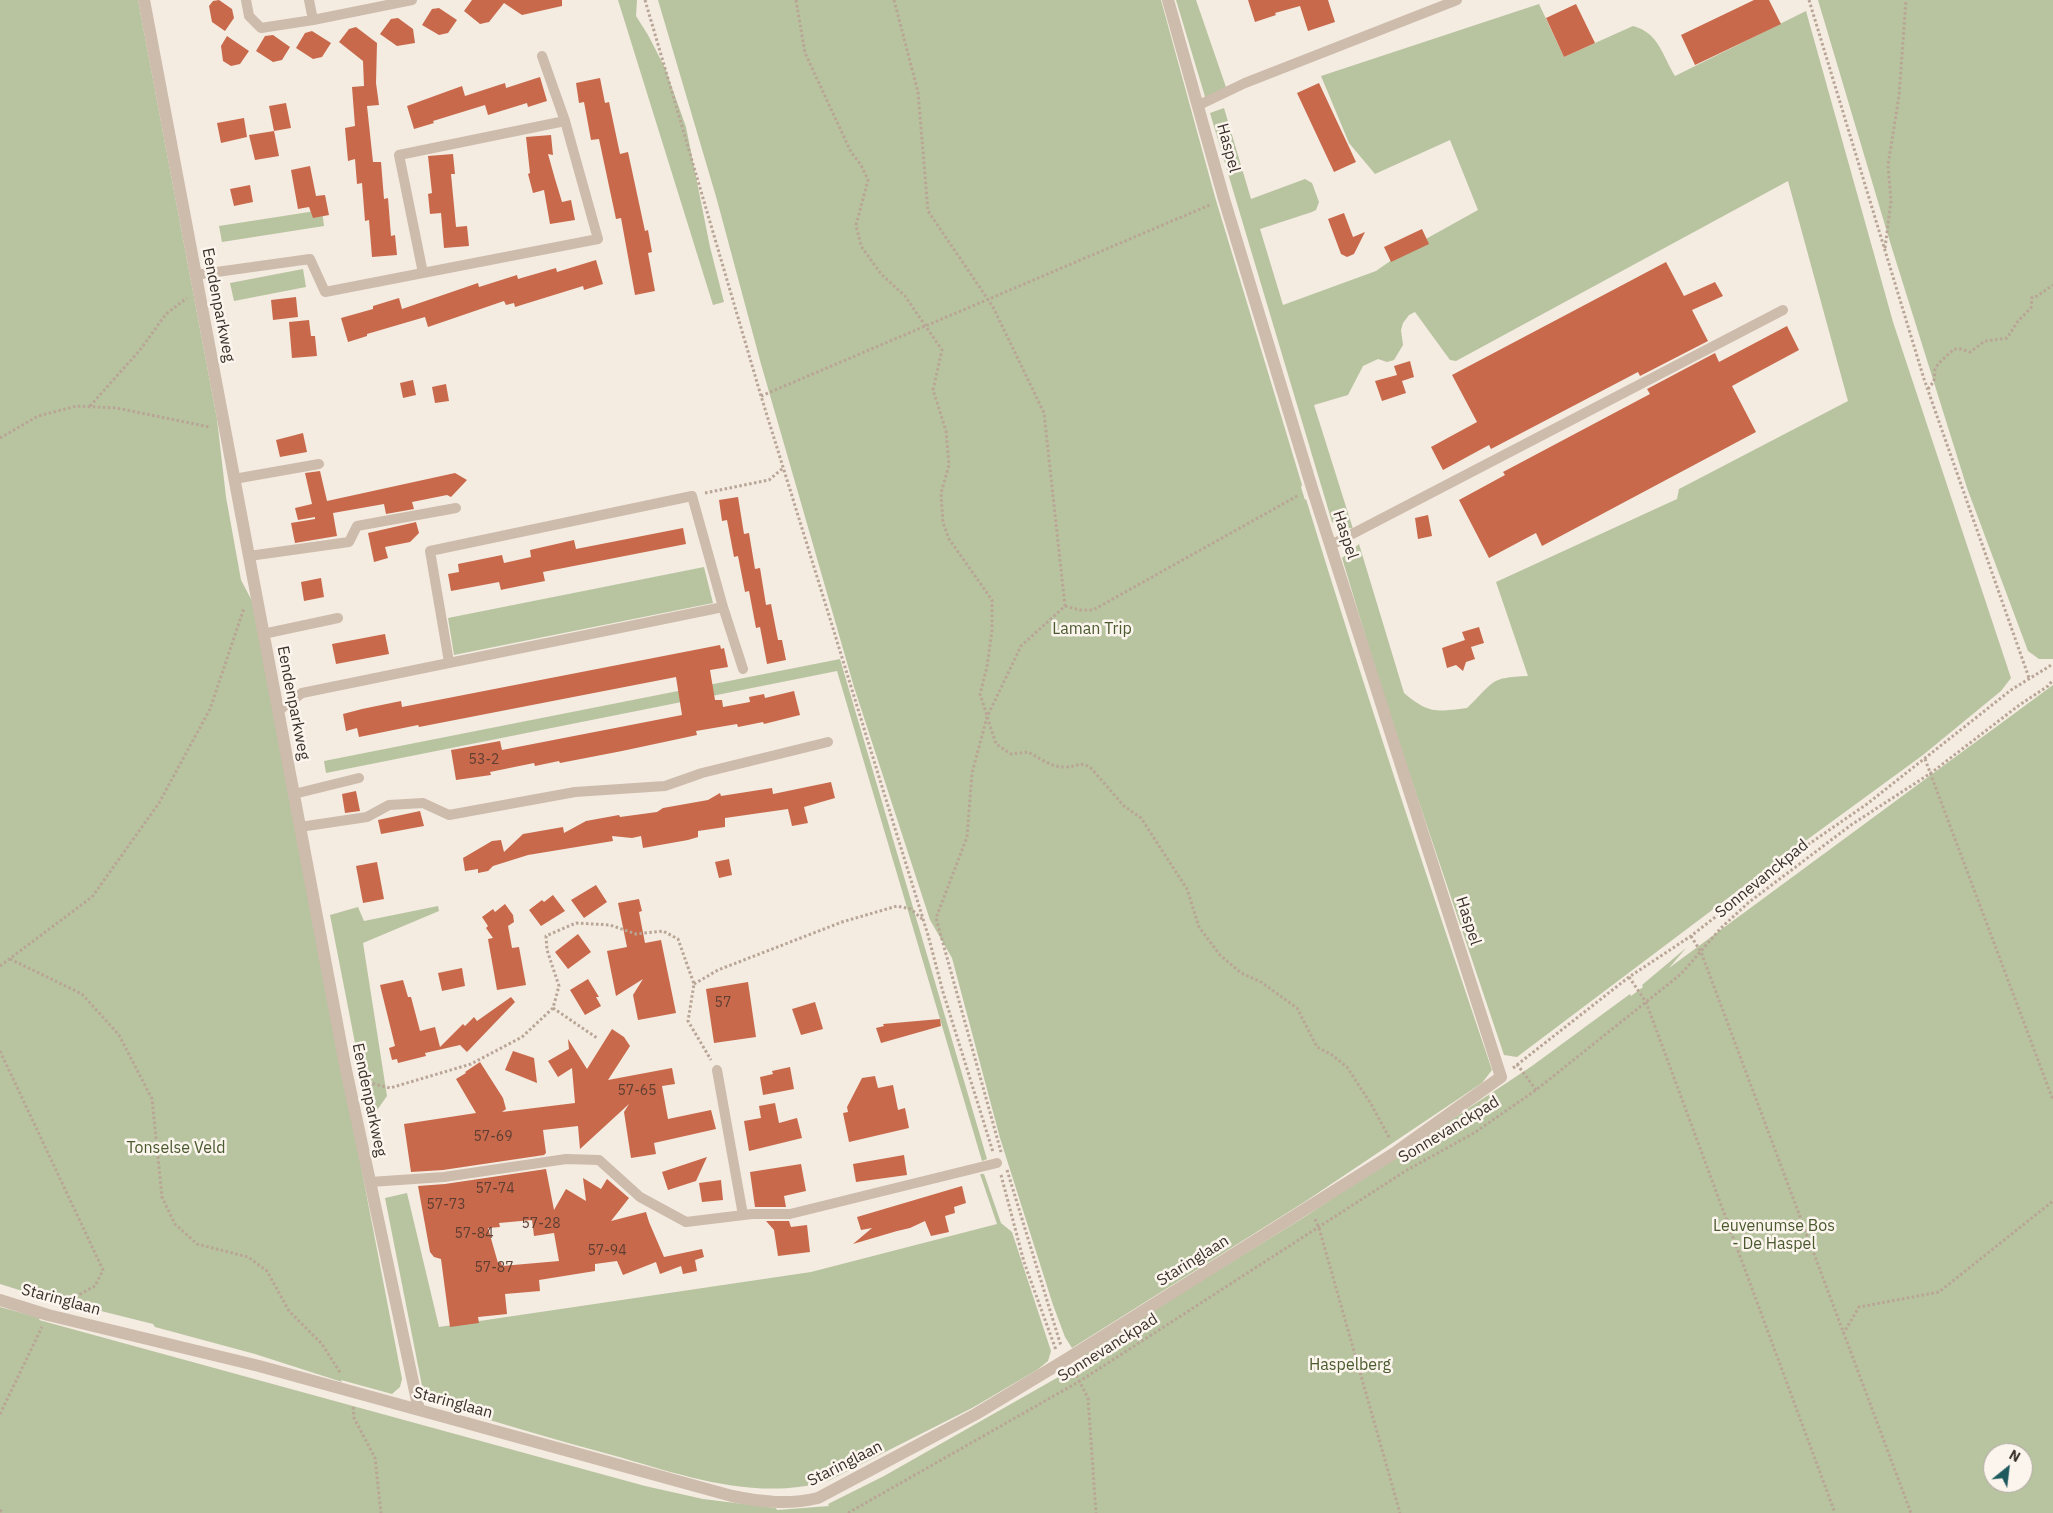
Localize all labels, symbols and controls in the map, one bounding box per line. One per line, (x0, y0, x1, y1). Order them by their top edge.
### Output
street label: Haspel (1212, 121, 1244, 175)
street label: Eendenparkweg (198, 246, 238, 364)
street label: Haspel (1328, 508, 1362, 562)
park label: Laman Trip (1052, 619, 1132, 639)
street label: Eendenparkweg (273, 644, 313, 762)
house number: 53-2 (469, 752, 499, 768)
street label: Sonnevanckpad (1712, 836, 1812, 922)
street label: Haspel (1451, 894, 1485, 948)
house number: 57 (715, 995, 731, 1011)
street label: Eendenparkweg (348, 1041, 390, 1159)
house number: 57-65 (617, 1083, 657, 1099)
street label: Sonnevanckpad (1395, 1092, 1503, 1168)
house number: 57-69 (473, 1129, 513, 1145)
park label: Tonselse Veld (126, 1138, 226, 1158)
house number: 57-74 (475, 1181, 515, 1197)
house number: 57-73 (426, 1197, 466, 1213)
house number: 57-28 (521, 1216, 561, 1232)
park label: Leuvenumse Bos - De Haspel (1713, 1216, 1835, 1254)
house number: 57-84 (454, 1226, 494, 1242)
street label: Staringlaan (1153, 1231, 1233, 1291)
house number: 57-94 (587, 1243, 627, 1259)
house number: 57-87 (474, 1260, 514, 1276)
street label: Staringlaan (19, 1280, 103, 1320)
street label: Sonnevanckpad (1055, 1310, 1161, 1386)
park label: Haspelberg (1309, 1355, 1391, 1375)
street label: Staringlaan (411, 1383, 495, 1423)
street label: Staringlaan (804, 1437, 886, 1491)
north arrow (1983, 1443, 2033, 1493)
text: N (2006, 1445, 2024, 1466)

